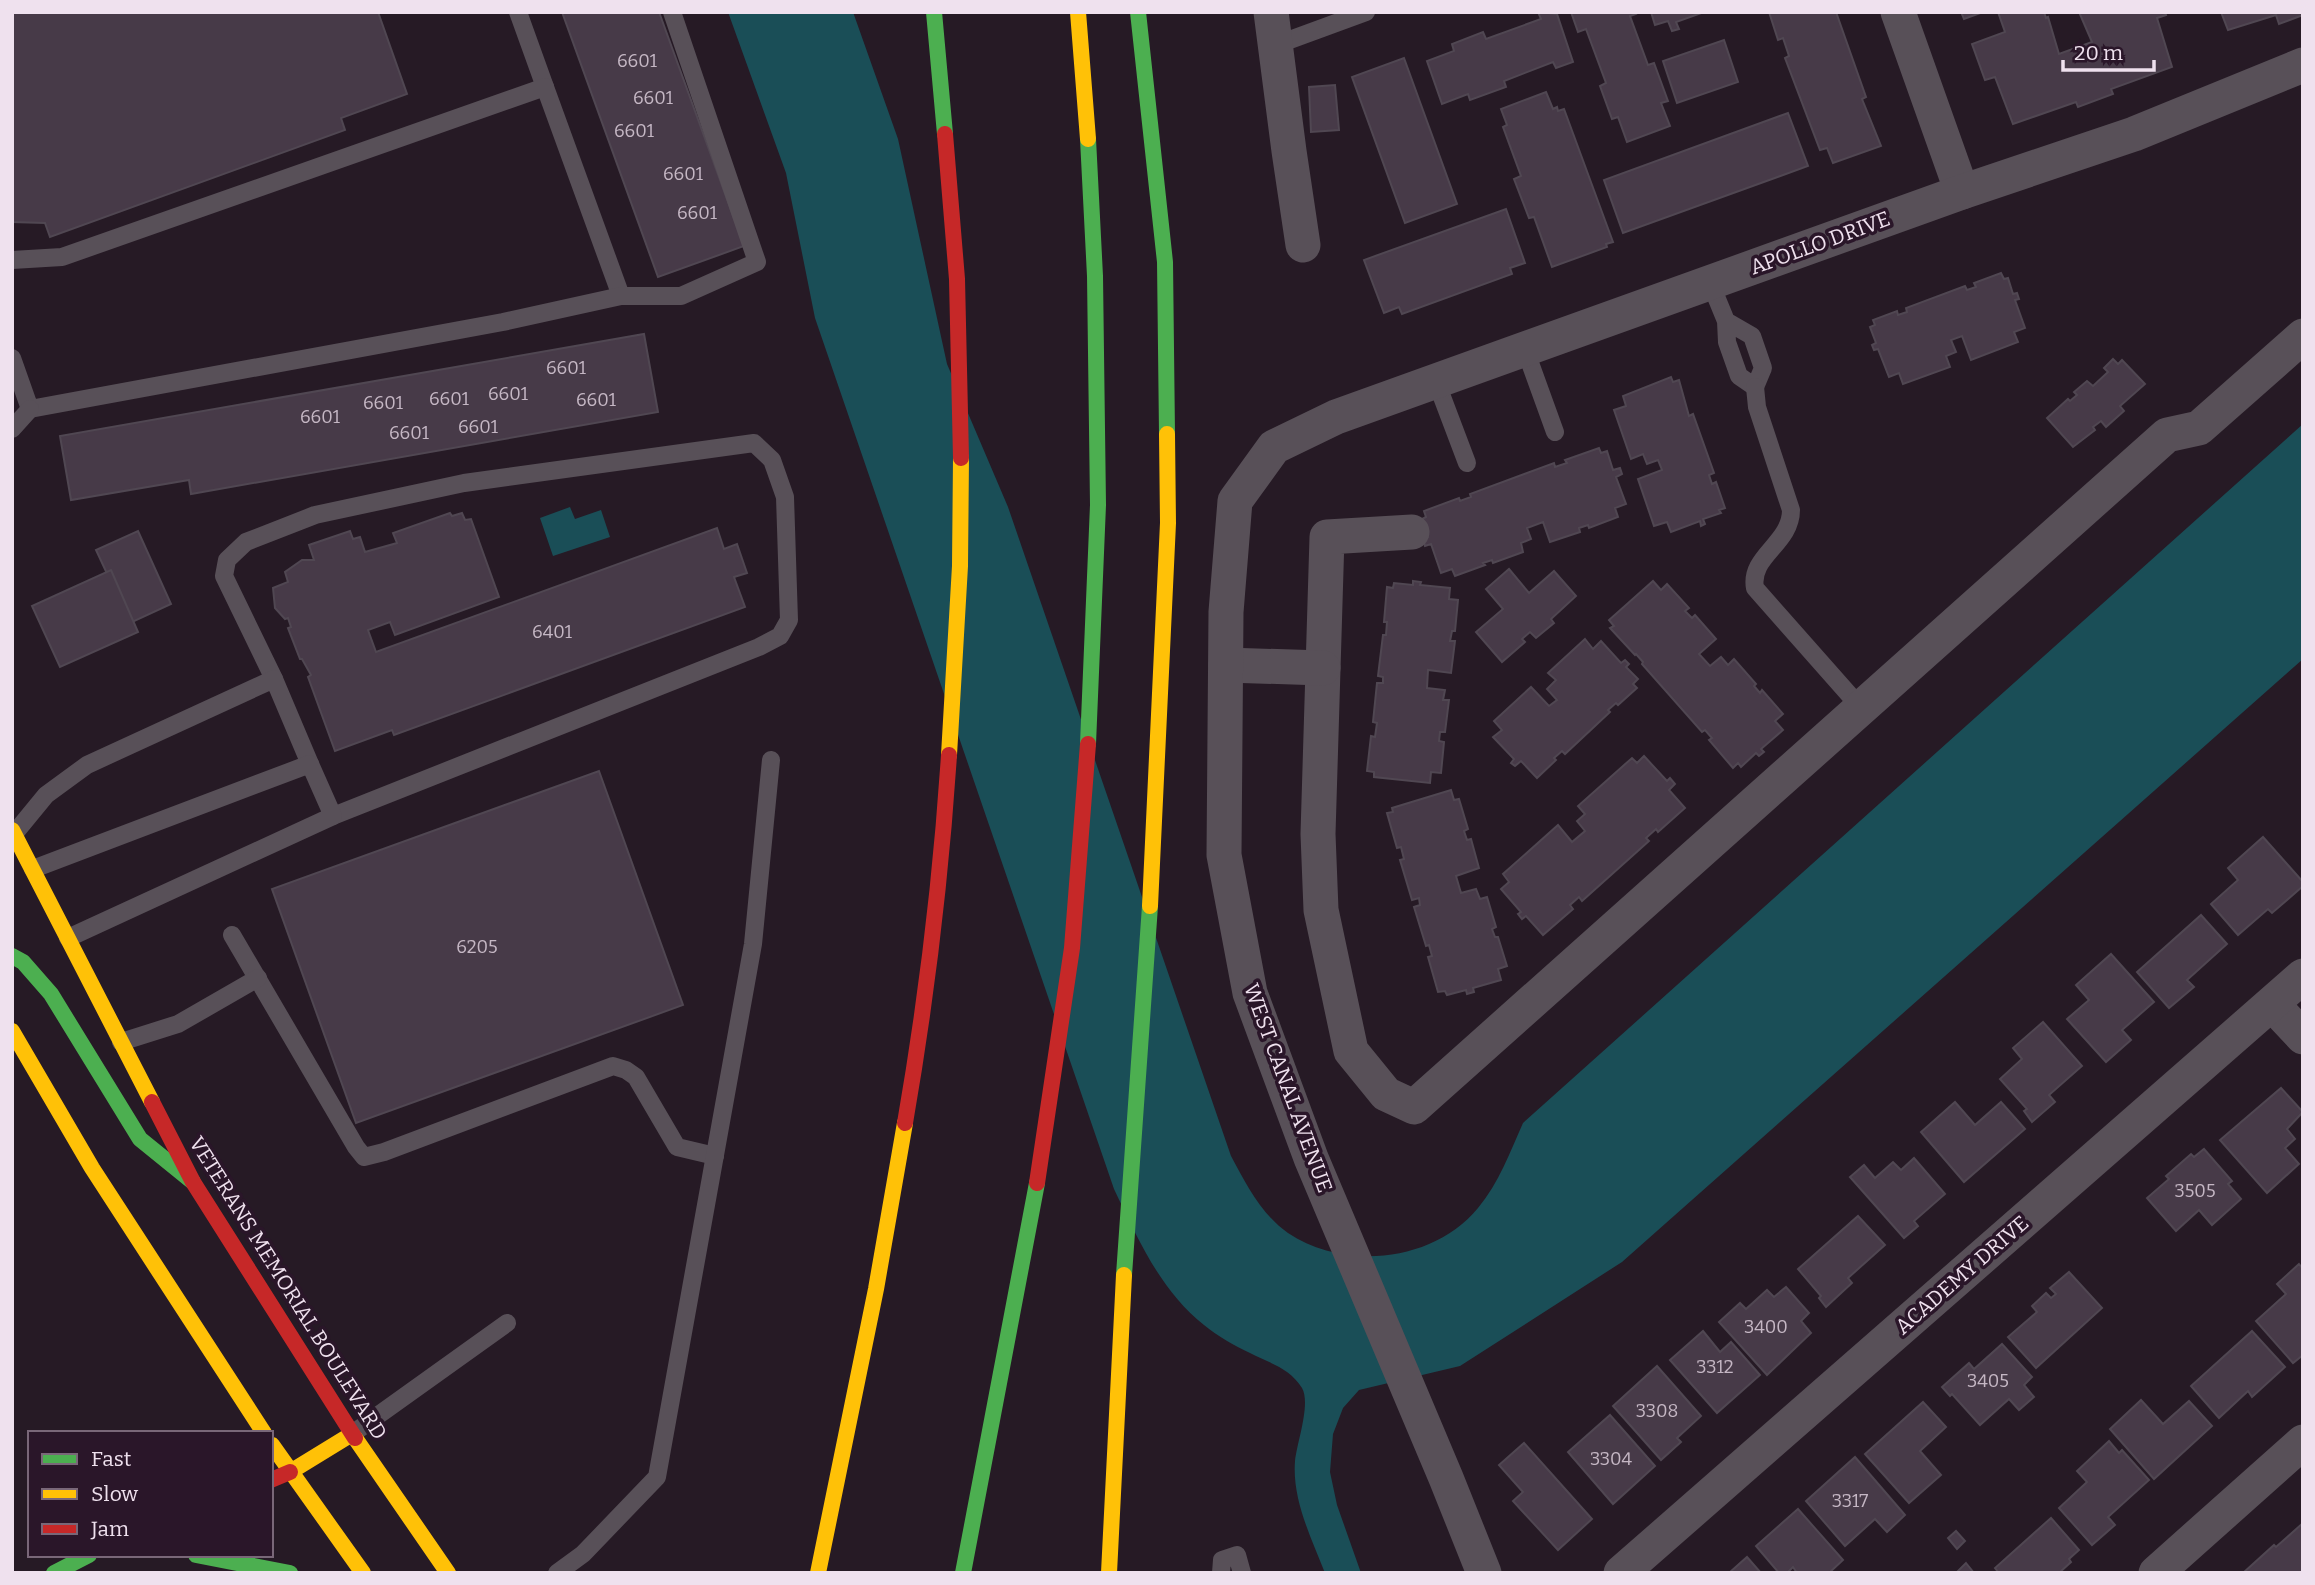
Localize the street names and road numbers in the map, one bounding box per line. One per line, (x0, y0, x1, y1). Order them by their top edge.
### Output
street label: APOLLO DRIVE (1746, 206, 1894, 280)
street label: WEST CANAL AVENUE (1238, 980, 1338, 1196)
street label: VETERANS MEMORIAL BOULEVARD (184, 1132, 392, 1444)
street label: ACADEMY DRIVE (1890, 1210, 2034, 1340)

